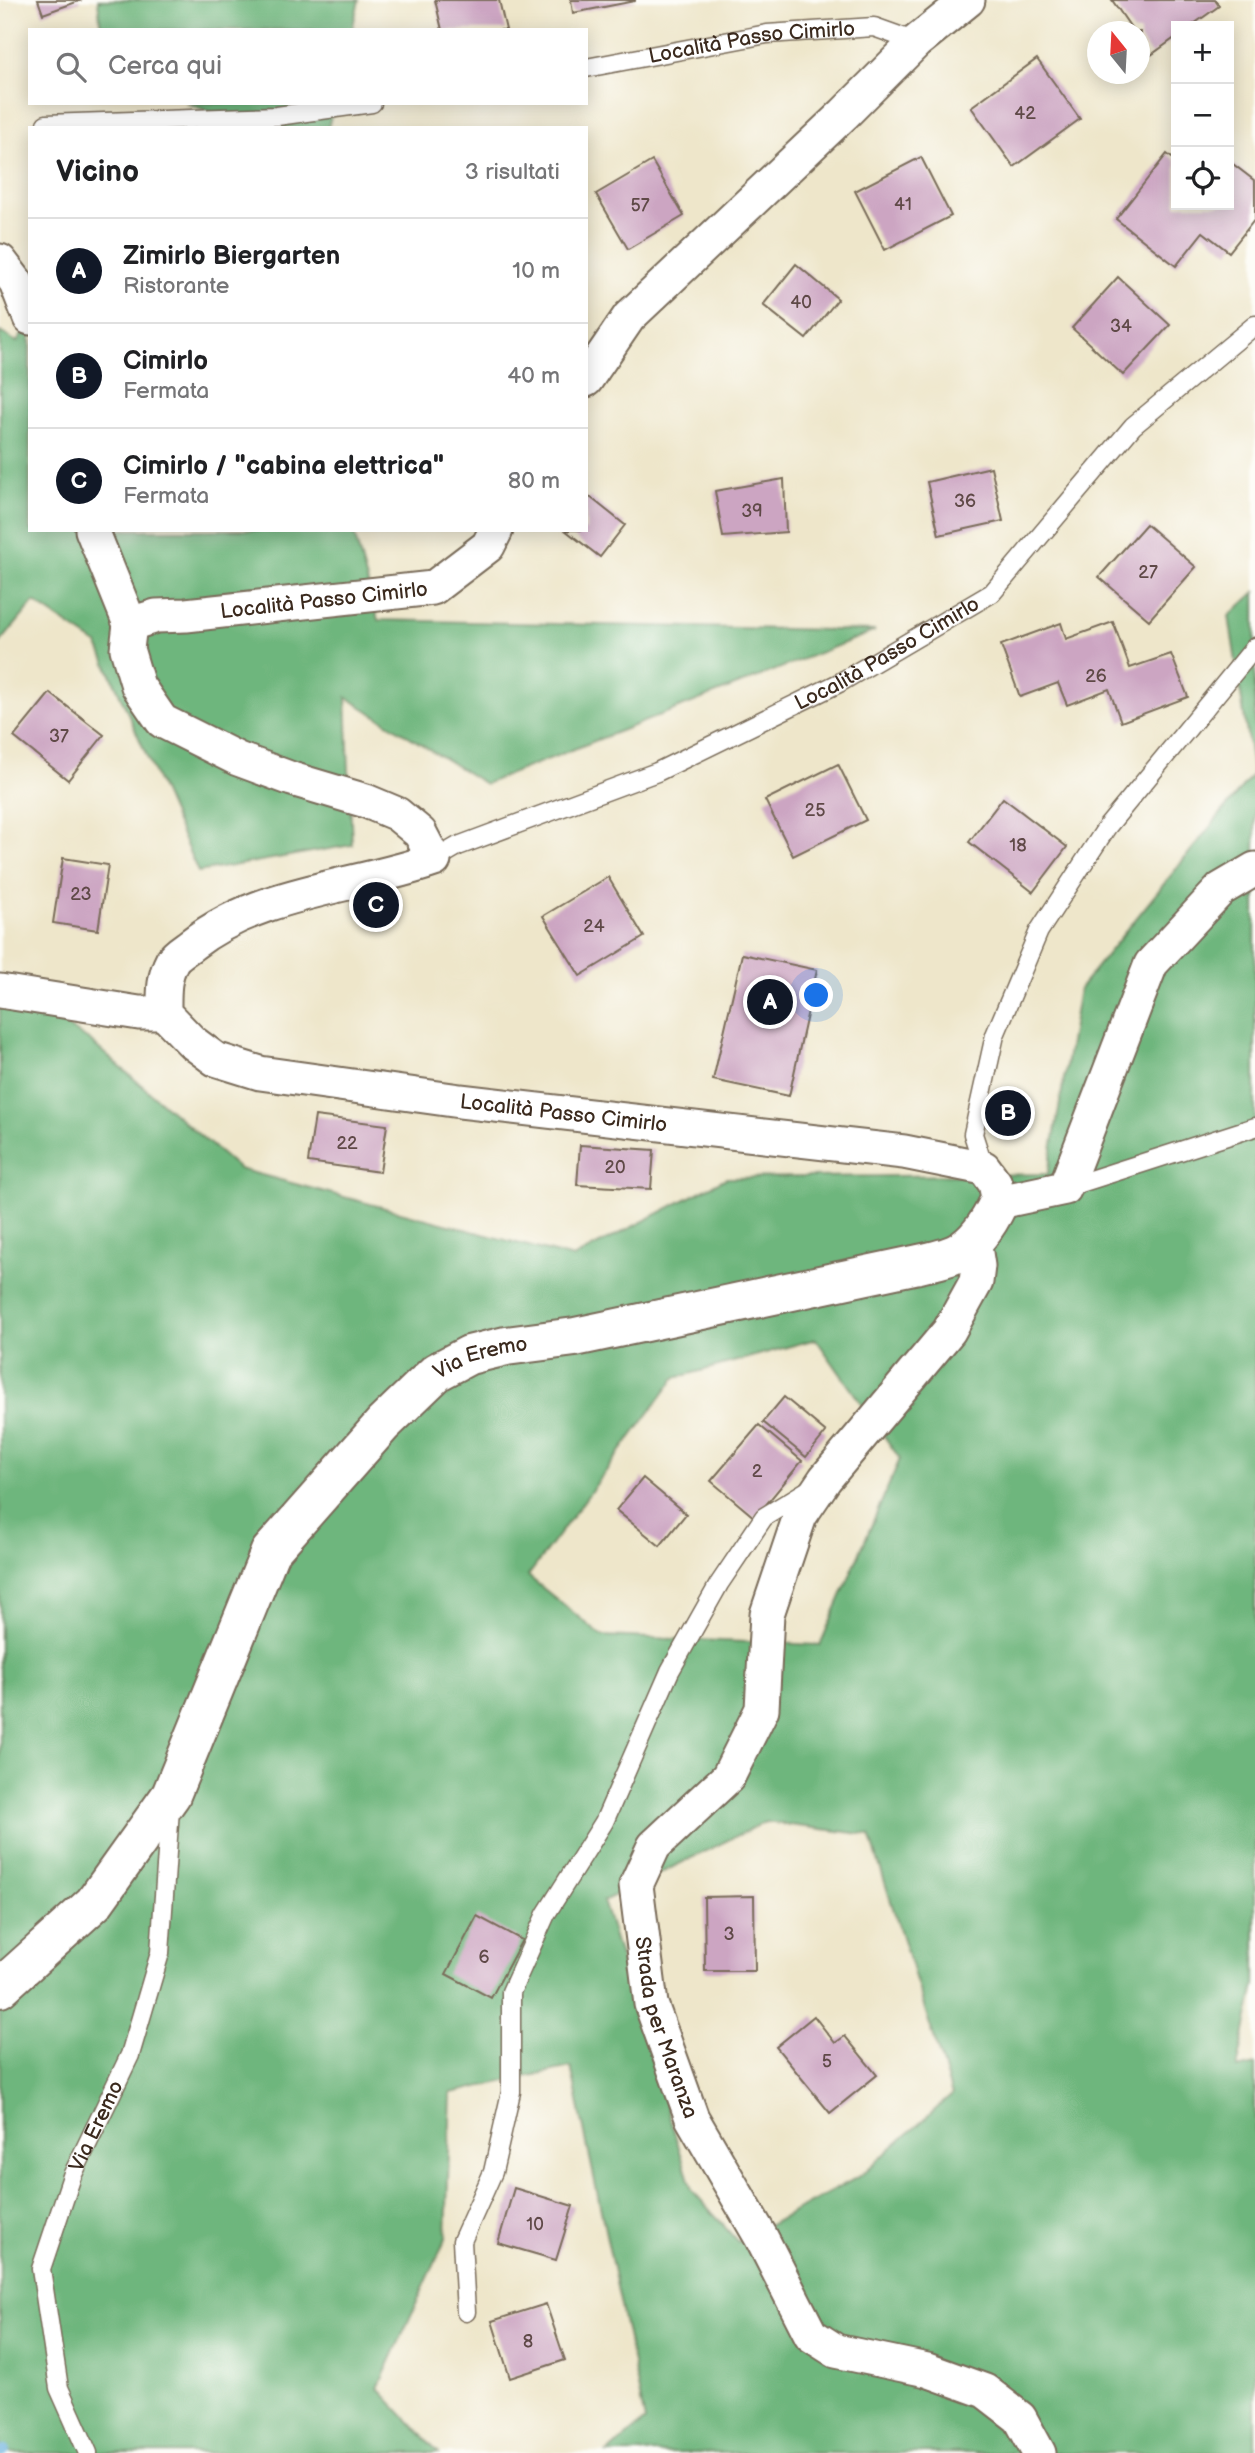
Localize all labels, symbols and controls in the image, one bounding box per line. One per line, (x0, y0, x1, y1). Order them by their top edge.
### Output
street label: Località Passo Cimirlo (646, 16, 856, 69)
north arrow (1087, 21, 1150, 84)
map controls (1171, 21, 1234, 210)
button: + (1171, 21, 1234, 84)
search box (28, 28, 588, 105)
icon: search (52, 48, 90, 86)
text: Cerca qui (108, 51, 222, 82)
button: − (1171, 84, 1234, 147)
house number: 42 (1014, 103, 1036, 124)
button: locate (1171, 147, 1234, 210)
text: Vicino (56, 154, 139, 190)
text: 3 risultati (465, 158, 560, 186)
house number: 41 (894, 194, 912, 215)
house number: 57 (630, 195, 650, 216)
text: Zimirlo Biergarten (123, 241, 340, 272)
text: A (72, 257, 86, 285)
text: 10 m (512, 257, 560, 285)
text: Ristorante (123, 272, 229, 300)
house number: 40 (790, 292, 812, 313)
house number: 34 (1110, 316, 1132, 337)
text: Cimirlo (123, 346, 208, 377)
text: B (71, 362, 87, 390)
text: 40 m (507, 362, 560, 390)
text: Fermata (123, 377, 209, 405)
text: Cimirlo / "cabina elettrica" (123, 451, 444, 482)
text: C (71, 467, 87, 495)
text: 80 m (508, 467, 560, 495)
text: Fermata (123, 482, 209, 510)
house number: 36 (954, 491, 976, 512)
house number: 39 (741, 501, 763, 522)
house number: 27 (1138, 562, 1158, 583)
street label: Località Passo Cimirlo (219, 577, 429, 624)
street label: Località Passo Cimirlo (791, 591, 984, 716)
house number: 26 (1085, 666, 1107, 687)
house number: 37 (49, 726, 69, 747)
house number: 25 (805, 800, 825, 821)
house number: 18 (1009, 835, 1027, 856)
pin: C (353, 879, 399, 931)
house number: 23 (70, 884, 92, 905)
house number: 24 (583, 916, 605, 937)
pin: A (747, 976, 793, 1028)
your location (799, 978, 833, 1012)
pin: B (985, 1087, 1031, 1139)
street label: Località Passo Cimirlo (459, 1089, 668, 1138)
house number: 22 (336, 1133, 358, 1154)
house number: 20 (604, 1157, 626, 1178)
street label: Via Eremo (429, 1331, 529, 1385)
house number: 2 (752, 1461, 763, 1482)
house number: 3 (723, 1924, 735, 1945)
street label: Strada per Maranza (630, 1935, 703, 2122)
house number: 6 (479, 1947, 490, 1968)
house number: 5 (822, 2051, 832, 2072)
street label: Via Eremo (64, 2076, 129, 2176)
house number: 10 (526, 2214, 544, 2235)
house number: 8 (523, 2331, 533, 2352)

